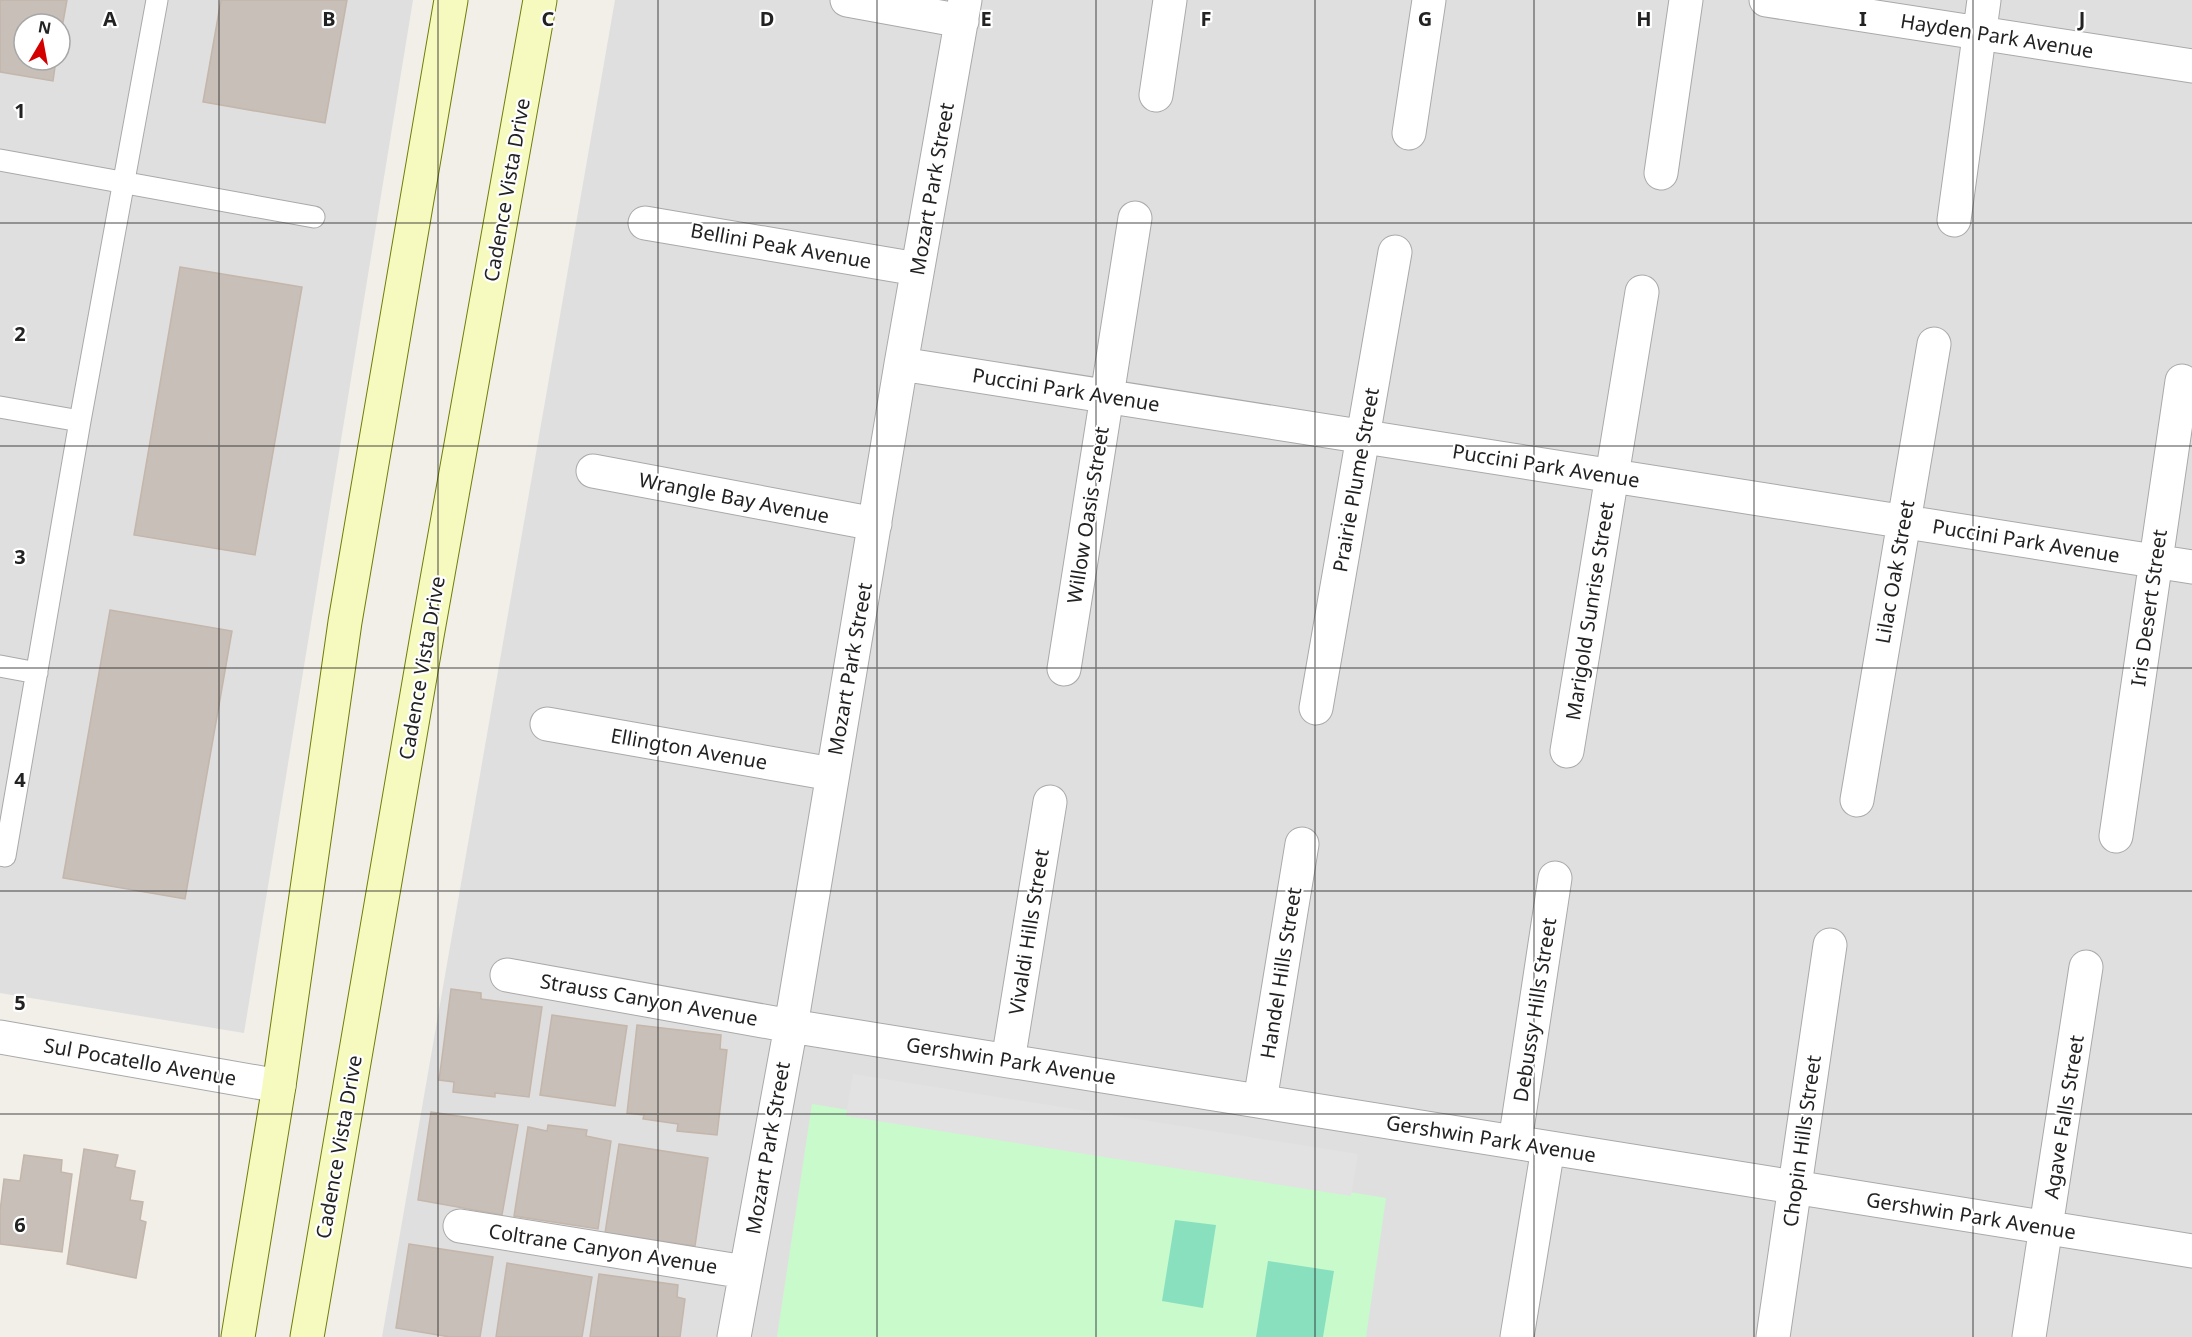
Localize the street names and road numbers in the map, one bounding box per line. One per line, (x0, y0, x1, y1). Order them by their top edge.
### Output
street label: Hayden Park Avenue (1899, 7, 2096, 64)
street label: Cadence Vista Drive (477, 96, 536, 284)
street label: Mozart Park Street (903, 101, 960, 277)
street label: Bellini Peak Avenue (689, 216, 874, 275)
street label: Puccini Park Avenue (971, 361, 1162, 418)
street label: Prairie Plume Street (1326, 386, 1385, 574)
street label: Willow Oasis Street (1060, 424, 1115, 605)
street label: Puccini Park Avenue (1451, 437, 1642, 494)
street label: Wrangle Bay Avenue (636, 466, 832, 529)
street label: Lilac Oak Street (1869, 498, 1920, 646)
street label: Marigold Sunrise Street (1559, 500, 1620, 722)
street label: Puccini Park Avenue (1931, 512, 2122, 569)
street label: Iris Desert Street (2124, 528, 2173, 688)
street label: Cadence Vista Drive (392, 574, 451, 762)
street label: Mozart Park Street (821, 581, 878, 757)
street label: Ellington Avenue (609, 721, 769, 776)
street label: Vivaldi Hills Street (1002, 847, 1055, 1017)
street label: Handel Hills Street (1254, 885, 1307, 1061)
street label: Debussy Hills Street (1507, 916, 1562, 1104)
street label: Strauss Canyon Avenue (538, 967, 760, 1032)
street label: Sul Pocatello Avenue (42, 1031, 238, 1092)
street label: Gershwin Park Avenue (904, 1031, 1118, 1090)
street label: Agave Falls Street (2037, 1033, 2090, 1201)
street label: Cadence Vista Drive (309, 1053, 368, 1241)
street label: Chopin Hills Street (1776, 1053, 1827, 1228)
street label: Mozart Park Street (739, 1060, 796, 1236)
street label: Gershwin Park Avenue (1384, 1109, 1598, 1168)
street label: Gershwin Park Avenue (1864, 1186, 2078, 1245)
street label: Coltrane Canyon Avenue (487, 1217, 719, 1280)

